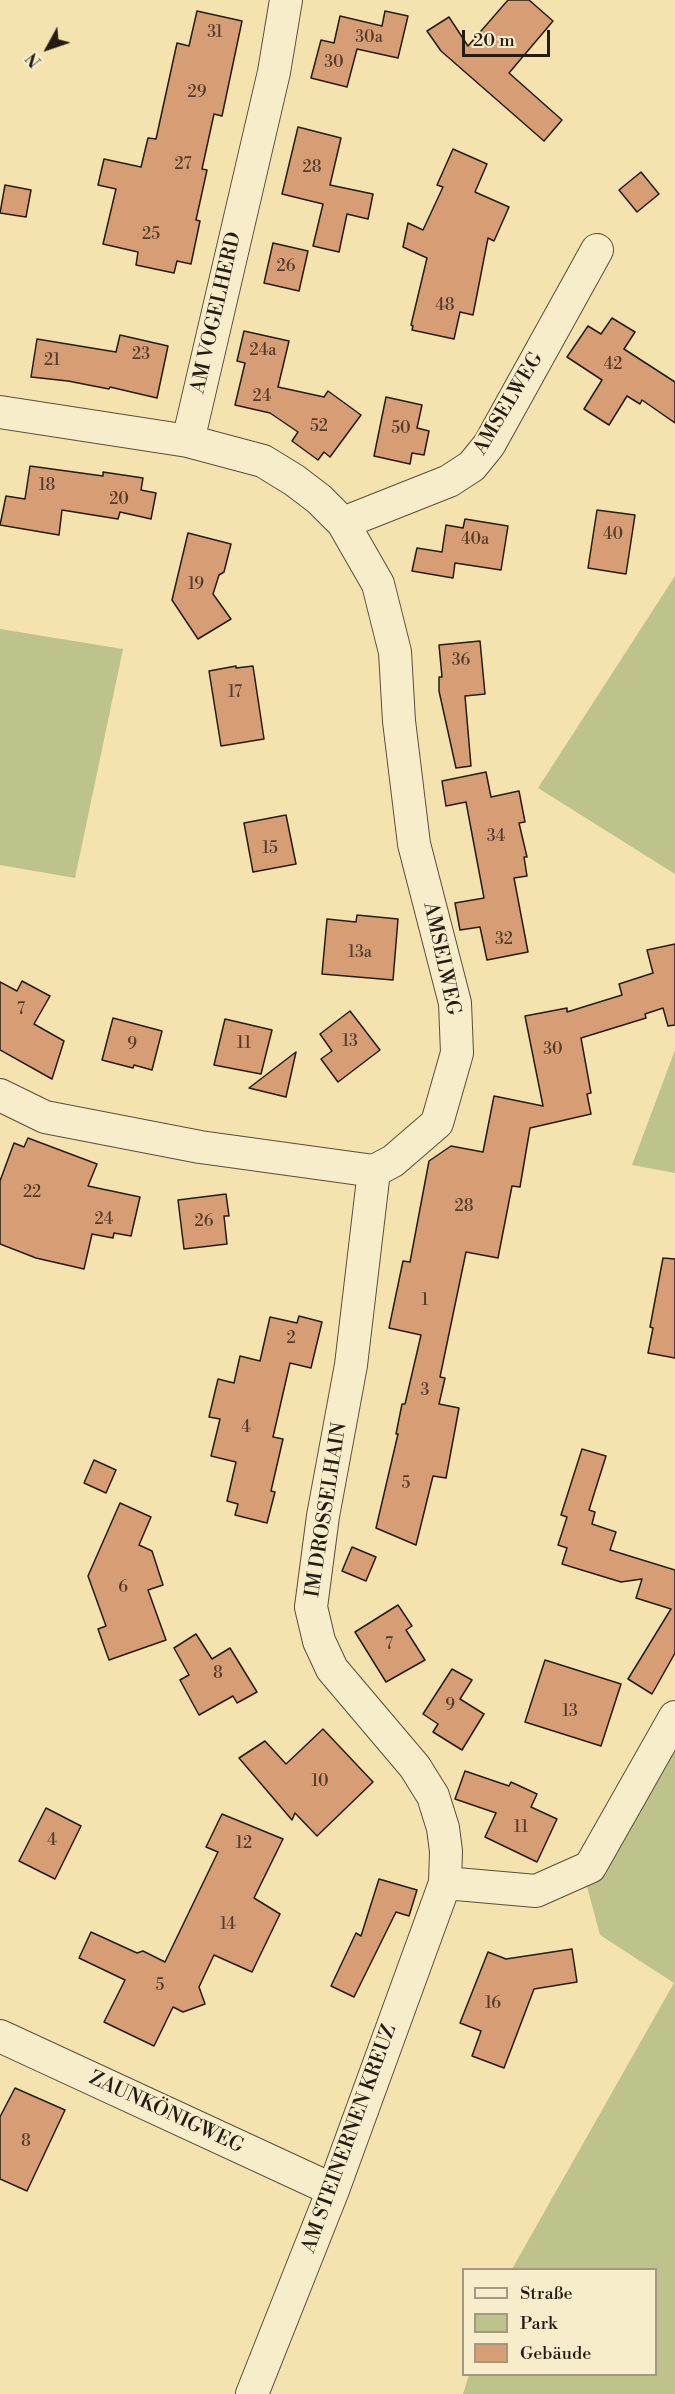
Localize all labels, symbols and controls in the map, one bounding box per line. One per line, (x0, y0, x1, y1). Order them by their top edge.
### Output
north arrow (18, 18, 78, 78)
scale bar (465, 18, 554, 56)
house number: 31 (207, 23, 223, 43)
house number: 30a (355, 28, 383, 48)
text: 20 m (473, 29, 515, 52)
text: N (22, 48, 46, 71)
house number: 30 (324, 53, 344, 73)
house number: 29 (188, 83, 206, 103)
house number: 27 (174, 155, 192, 175)
house number: 28 (303, 158, 321, 178)
house number: 25 (142, 225, 160, 245)
street label: AM VOGELHERD (187, 230, 247, 396)
house number: 26 (277, 257, 295, 277)
house number: 48 (435, 296, 455, 316)
house number: 24a (250, 341, 276, 361)
house number: 23 (132, 345, 150, 365)
street label: AMSELWEG (469, 349, 549, 459)
house number: 21 (44, 351, 60, 371)
house number: 42 (604, 355, 622, 375)
house number: 24 (253, 387, 271, 407)
house number: 52 (310, 417, 328, 437)
house number: 50 (391, 419, 411, 439)
house number: 18 (39, 476, 55, 496)
house number: 20 (109, 490, 129, 510)
house number: 40 (603, 525, 623, 545)
house number: 40a (461, 530, 489, 550)
house number: 19 (188, 575, 204, 595)
house number: 36 (452, 651, 470, 671)
house number: 17 (228, 683, 242, 703)
house number: 34 (487, 827, 505, 847)
house number: 15 (262, 839, 278, 859)
street label: AMSELWEG (417, 900, 465, 1018)
house number: 32 (495, 930, 513, 950)
house number: 13a (348, 943, 372, 963)
house number: 7 (17, 1000, 25, 1020)
house number: 13 (342, 1032, 358, 1052)
house number: 11 (237, 1034, 251, 1054)
house number: 9 (127, 1035, 137, 1055)
house number: 30 (543, 1040, 563, 1060)
house number: 22 (23, 1183, 41, 1203)
house number: 28 (455, 1197, 473, 1217)
house number: 24 (95, 1210, 113, 1230)
house number: 26 (195, 1212, 213, 1232)
house number: 1 (422, 1291, 428, 1311)
house number: 2 (286, 1329, 296, 1349)
house number: 3 (421, 1381, 429, 1401)
house number: 4 (241, 1418, 251, 1438)
street label: IM DROSSELHAIN (301, 1421, 353, 1599)
house number: 5 (402, 1474, 410, 1494)
house number: 6 (118, 1578, 128, 1598)
house number: 7 (385, 1635, 393, 1655)
house number: 8 (213, 1664, 223, 1684)
house number: 9 (445, 1696, 455, 1716)
house number: 13 (562, 1702, 578, 1722)
house number: 10 (312, 1772, 328, 1792)
house number: 11 (514, 1818, 528, 1838)
house number: 4 (47, 1831, 57, 1851)
house number: 12 (236, 1834, 252, 1854)
house number: 14 (220, 1915, 236, 1935)
house number: 5 (156, 1976, 164, 1996)
house number: 16 (485, 1994, 501, 2014)
street label: AM STEINERNEN KREUZ (297, 2022, 403, 2256)
street label: ZAUNKÖNIGWEG (85, 2067, 247, 2159)
house number: 8 (21, 2132, 31, 2152)
legend (462, 2268, 657, 2376)
text: Straße (520, 2282, 573, 2305)
text: Park (520, 2312, 557, 2335)
text: Gebäude (520, 2342, 591, 2365)

